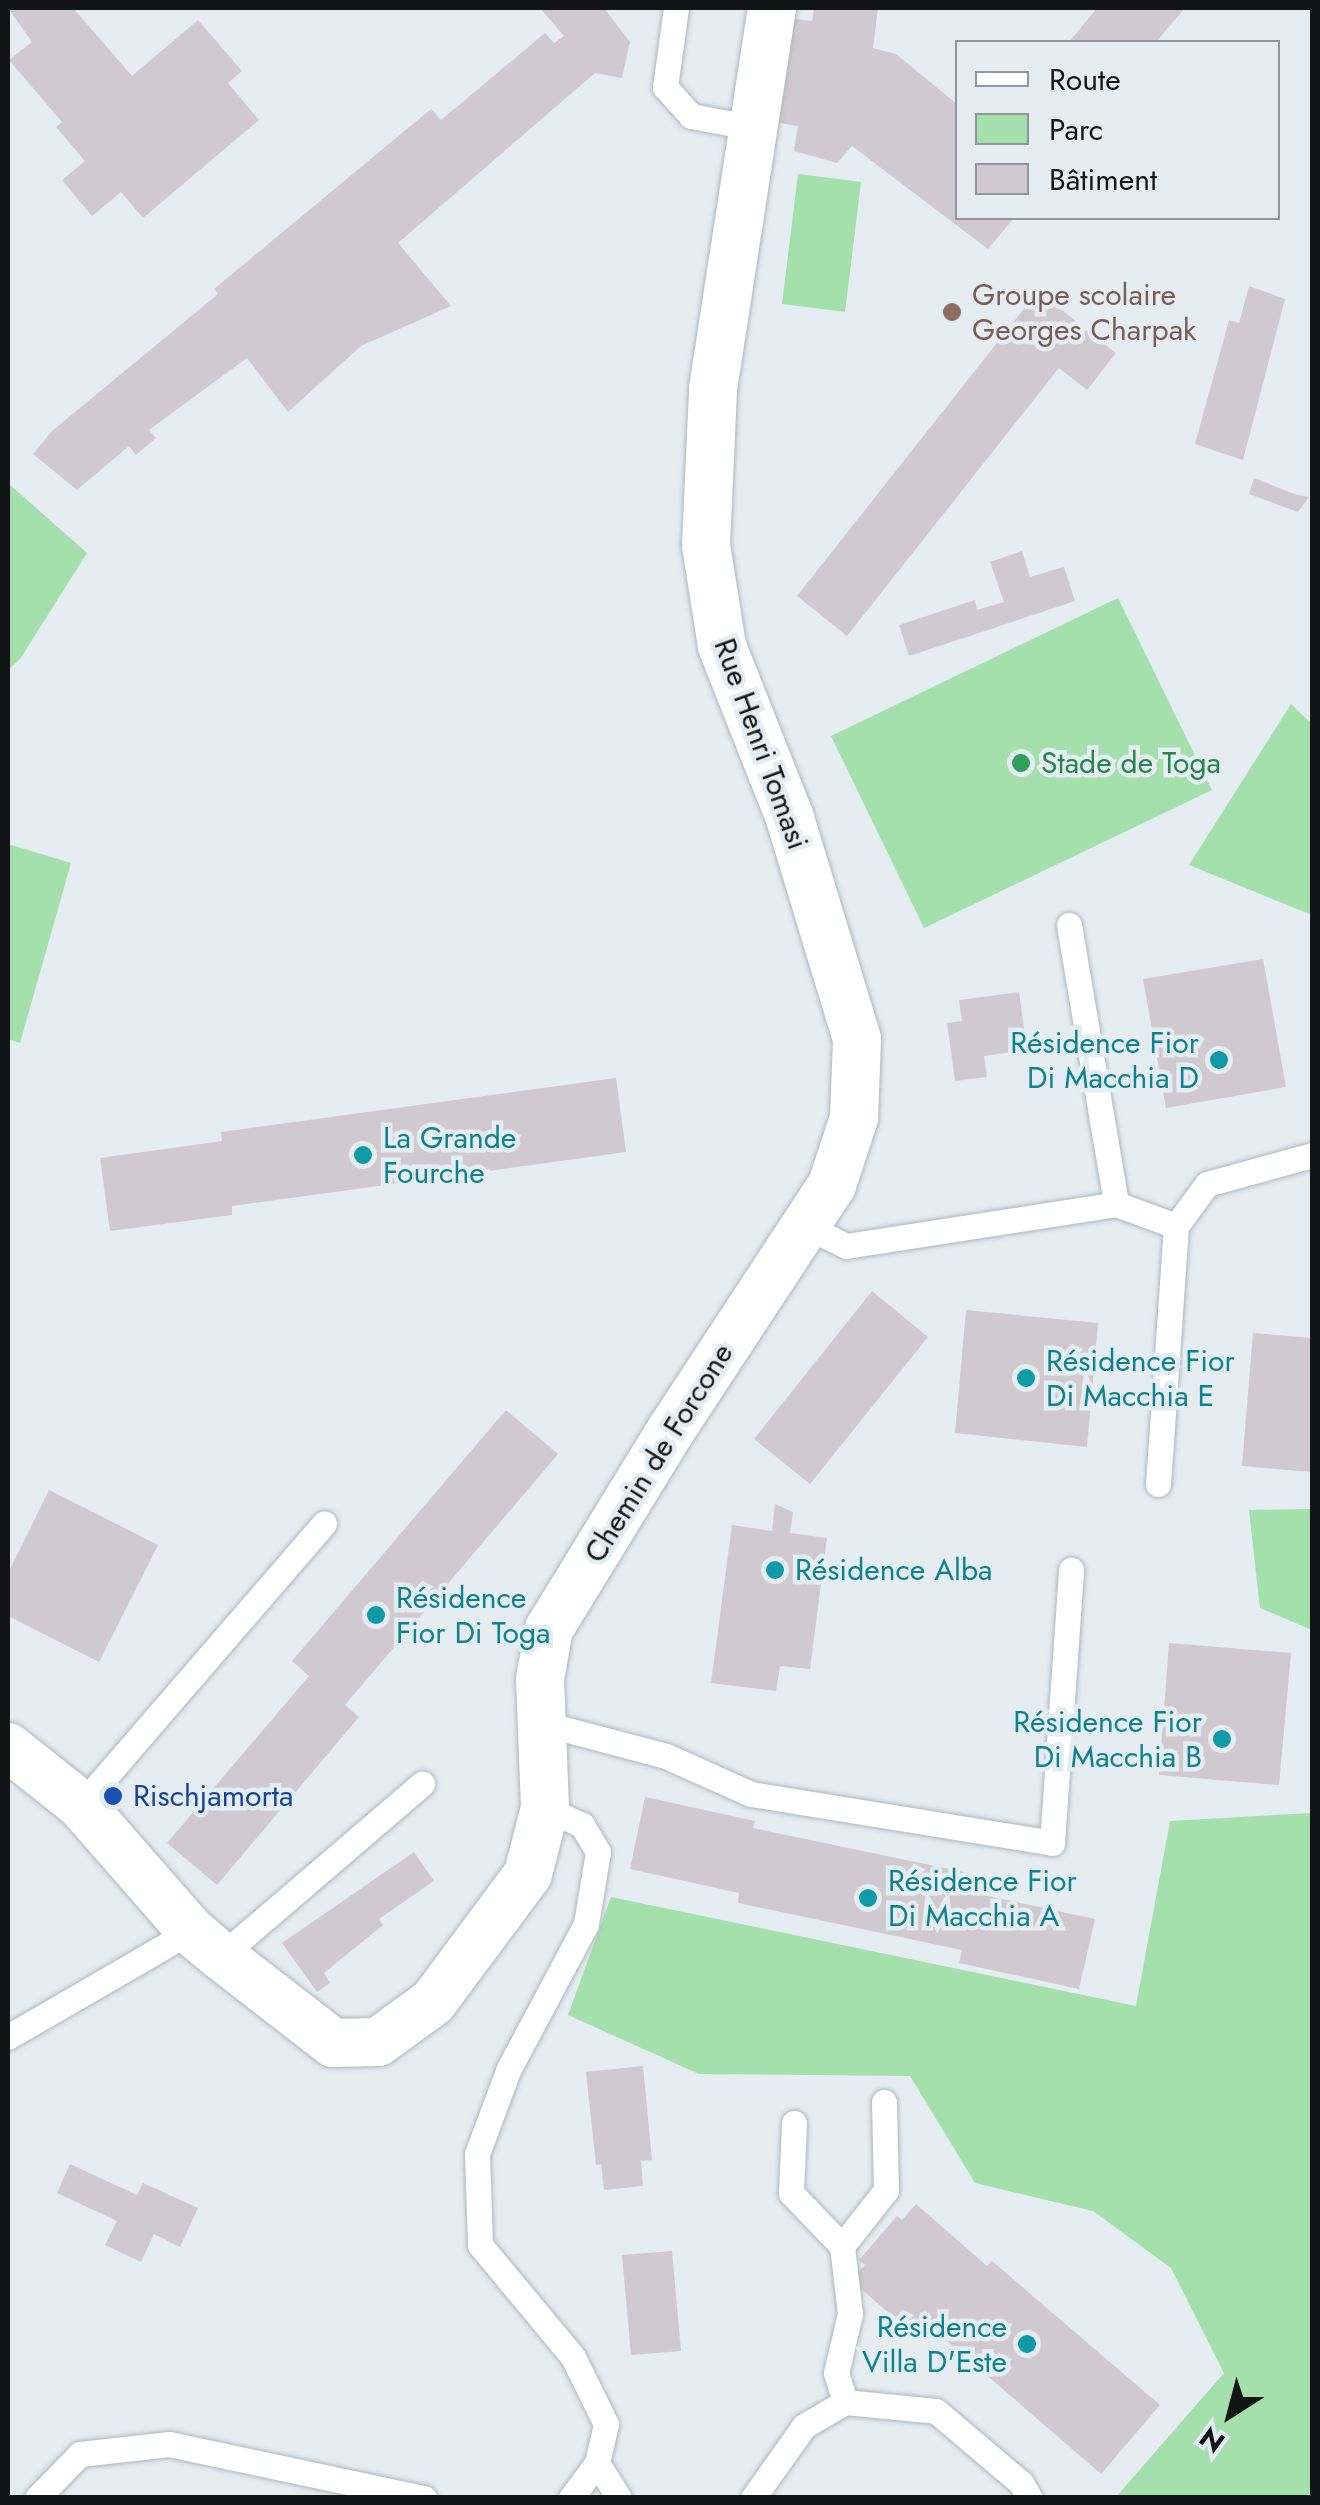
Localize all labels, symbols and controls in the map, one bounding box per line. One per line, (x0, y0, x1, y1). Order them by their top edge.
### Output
legend (955, 40, 1280, 220)
text: Route (1049, 58, 1121, 101)
text: Parc (1049, 108, 1103, 151)
text: Bâtiment (1049, 158, 1157, 201)
place label: Groupe scolaire Georges Charpak (972, 277, 1196, 348)
marker: Groupe scolaire Georges Charpak (941, 301, 963, 323)
street label: Rue Henri Tomasi (706, 634, 816, 854)
place label: Stade de Toga (1041, 745, 1221, 781)
marker: Stade de Toga (1010, 752, 1032, 774)
place label: Résidence Fior Di Macchia D (1010, 1025, 1199, 1096)
marker: Résidence Fior Di Macchia D (1208, 1049, 1230, 1071)
place label: La Grande Fourche (383, 1120, 516, 1190)
marker: La Grande Fourche (352, 1144, 374, 1166)
street label: Chemin de Forcone (577, 1337, 741, 1569)
place label: Résidence Fior Di Macchia E (1046, 1343, 1235, 1414)
marker: Résidence Fior Di Macchia E (1015, 1367, 1037, 1389)
place label: Résidence Alba (795, 1552, 992, 1588)
marker: Résidence Alba (764, 1559, 786, 1581)
place label: Résidence Fior Di Toga (396, 1580, 551, 1650)
marker: Résidence Fior Di Toga (365, 1604, 387, 1626)
place label: Résidence Fior Di Macchia B (1013, 1704, 1202, 1774)
marker: Résidence Fior Di Macchia B (1211, 1728, 1233, 1750)
place label: Rischjamorta (133, 1778, 293, 1814)
marker: Rischjamorta (102, 1785, 124, 1807)
place label: Résidence Fior Di Macchia A (888, 1863, 1077, 1934)
marker: Résidence Fior Di Macchia A (857, 1887, 879, 1909)
place label: Résidence Villa D'Este (862, 2309, 1007, 2380)
marker: Résidence Villa D'Este (1016, 2333, 1038, 2355)
north arrow (1180, 2365, 1280, 2465)
text: N (1191, 2417, 1233, 2463)

